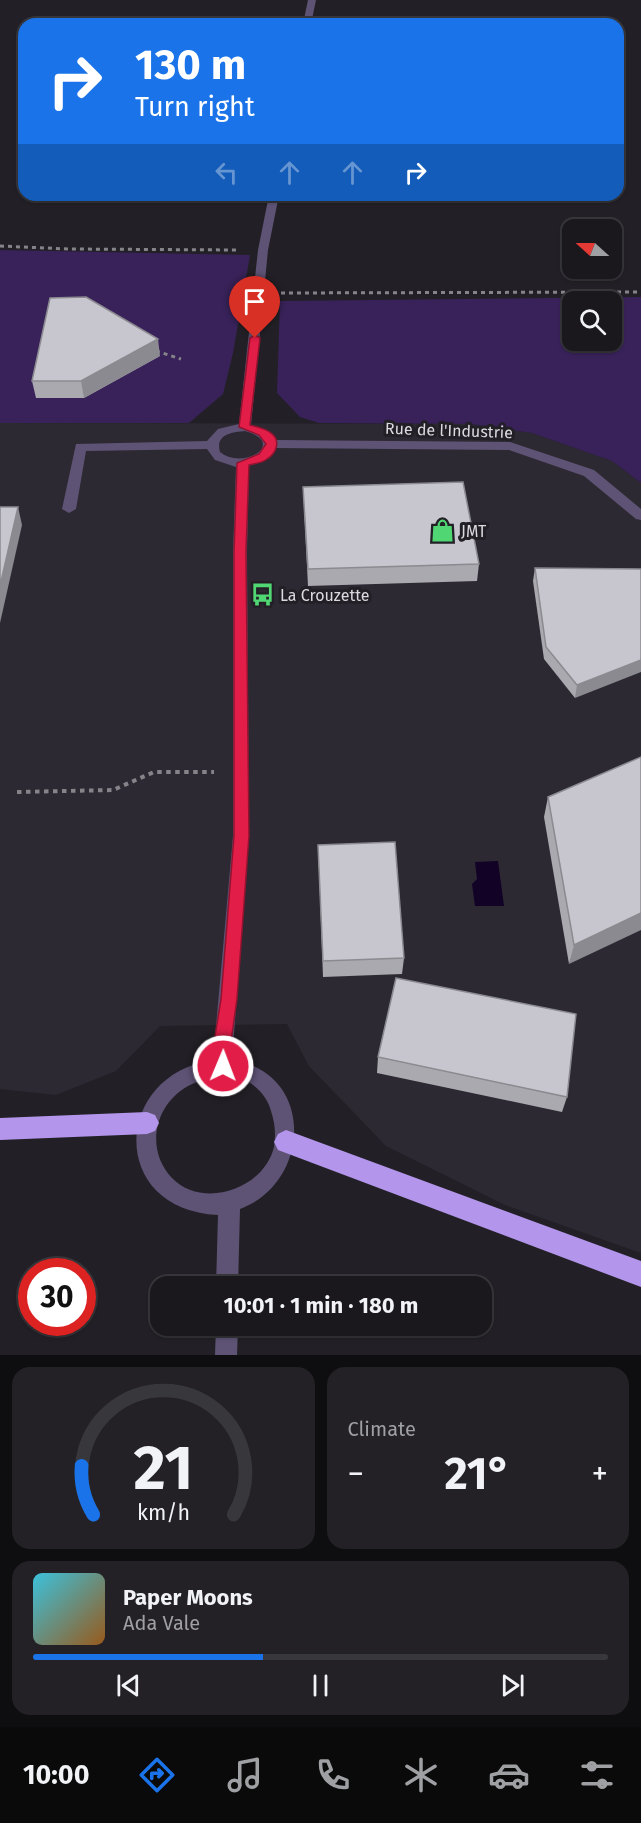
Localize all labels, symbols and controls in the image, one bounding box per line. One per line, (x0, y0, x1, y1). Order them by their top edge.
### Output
text: 130 m (135, 40, 246, 90)
icon: right (36, 42, 114, 120)
text: Turn right (135, 91, 255, 123)
icon: left (210, 156, 243, 189)
icon: ahead (273, 156, 306, 189)
icon: ahead (336, 156, 369, 189)
icon: right (399, 156, 432, 189)
north arrow (562, 219, 622, 279)
map controls (562, 219, 622, 351)
pin (229, 276, 280, 338)
icon: arrive (238, 285, 271, 318)
button: search (562, 291, 622, 351)
street label: Rue de l'Industrie (385, 419, 513, 442)
shop icon: JMT (430, 518, 456, 544)
place label: JMT (461, 522, 487, 541)
bus stop icon: La Crouzette (249, 582, 275, 608)
place label: La Crouzette (280, 586, 369, 605)
position arrow (191, 1034, 255, 1098)
speed limit sign: 30 (18, 1258, 96, 1336)
text: 10:01 · 1 min · 180 m (224, 1292, 418, 1319)
text: Climate (348, 1417, 416, 1441)
text: 21 (133, 1431, 193, 1506)
text: 21° (444, 1447, 511, 1501)
text: − (348, 1454, 364, 1494)
text: + (592, 1454, 608, 1494)
text: km/h (137, 1500, 190, 1526)
text: Paper Moons (123, 1584, 253, 1611)
text: Ada Vale (123, 1611, 200, 1635)
icon: previous (112, 1669, 145, 1702)
icon: pause (304, 1669, 337, 1702)
icon: next (496, 1669, 529, 1702)
icon: directions (136, 1754, 178, 1796)
icon: music (224, 1754, 266, 1796)
icon: phone (312, 1754, 354, 1796)
icon: climate (400, 1754, 442, 1796)
icon: car (488, 1754, 530, 1796)
icon: filters (576, 1754, 618, 1796)
text: 10:00 (23, 1759, 89, 1791)

